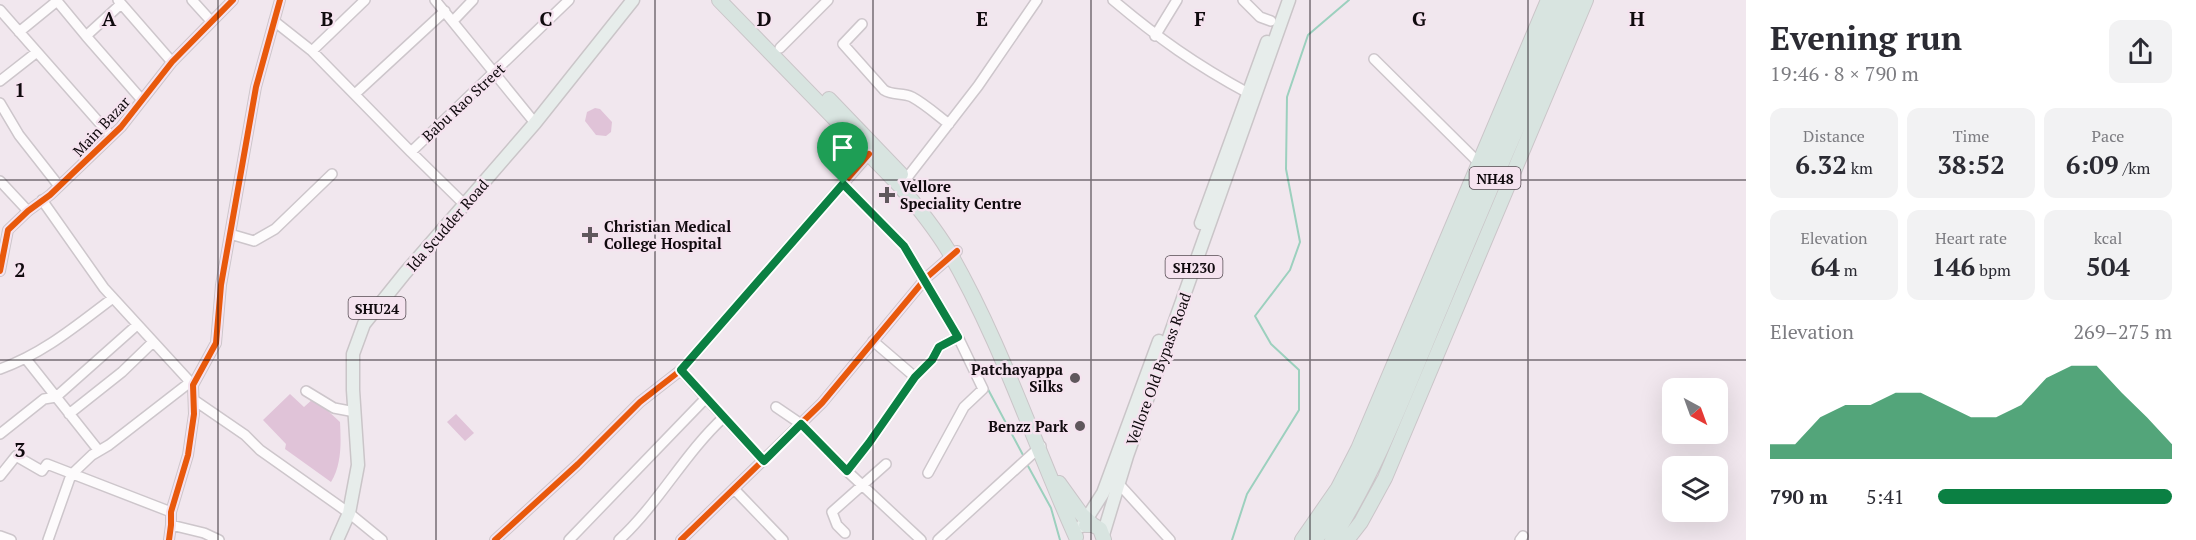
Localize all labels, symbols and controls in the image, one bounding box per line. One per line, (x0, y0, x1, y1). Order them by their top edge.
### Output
text: A (102, 5, 117, 32)
text: B (321, 5, 334, 32)
text: C (539, 5, 553, 32)
text: D (757, 5, 771, 32)
text: E (976, 5, 988, 32)
text: F (1194, 5, 1206, 32)
text: G (1412, 5, 1426, 32)
text: H (1629, 5, 1645, 32)
text: Evening run (1770, 16, 1962, 59)
button: share (2109, 20, 2172, 83)
street label: Babu Rao Street (417, 58, 509, 146)
text: 19:46 · 8 × 790 m (1770, 60, 1919, 87)
text: 1 (14, 76, 26, 103)
street label: Main Bazar (68, 92, 134, 160)
pin (817, 122, 868, 184)
text: Distance (1803, 125, 1865, 147)
text: Time (1953, 125, 1989, 147)
text: Pace (2092, 125, 2124, 147)
icon: arrive (826, 131, 859, 164)
text: 6.32 (1795, 147, 1847, 181)
text: 38:52 (1937, 147, 2005, 181)
text: 6:09 (2066, 147, 2119, 181)
text: km (1847, 157, 1873, 179)
text: /km (2119, 157, 2150, 179)
road number: NH48 (1470, 167, 1520, 189)
street label: Ida Scudder Road (402, 175, 492, 275)
place label: Vellore Speciality Centre (900, 176, 1022, 213)
marker: Vellore Speciality Centre (878, 186, 896, 204)
place label: Christian Medical College Hospital (604, 216, 731, 253)
marker: Christian Medical College Hospital (581, 226, 599, 244)
text: Elevation (1800, 227, 1868, 249)
text: Heart rate (1935, 227, 2007, 249)
text: kcal (2094, 227, 2122, 249)
text: 64 (1810, 249, 1840, 283)
text: 146 (1931, 249, 1975, 283)
text: 504 (2086, 249, 2130, 283)
text: 2 (14, 256, 26, 283)
road number: SH230 (1166, 256, 1222, 278)
text: m (1840, 259, 1858, 281)
text: bpm (1975, 259, 2011, 281)
street label: Vellore Old Bypass Road (1121, 290, 1195, 448)
road number: SHU24 (348, 297, 406, 319)
text: Elevation (1770, 318, 1854, 345)
text: 269–275 m (2073, 318, 2172, 345)
place label: Patchayappa Silks (971, 359, 1064, 396)
marker: Patchayappa Silks (1068, 371, 1082, 385)
north arrow (1662, 378, 1728, 444)
map controls (1662, 378, 1728, 522)
place label: Benzz Park (988, 416, 1068, 436)
marker: Benzz Park (1073, 419, 1087, 433)
text: 3 (14, 436, 26, 463)
button: layers (1662, 456, 1728, 522)
text: 790 m (1770, 483, 1828, 510)
text: 5:41 (1866, 483, 1905, 510)

